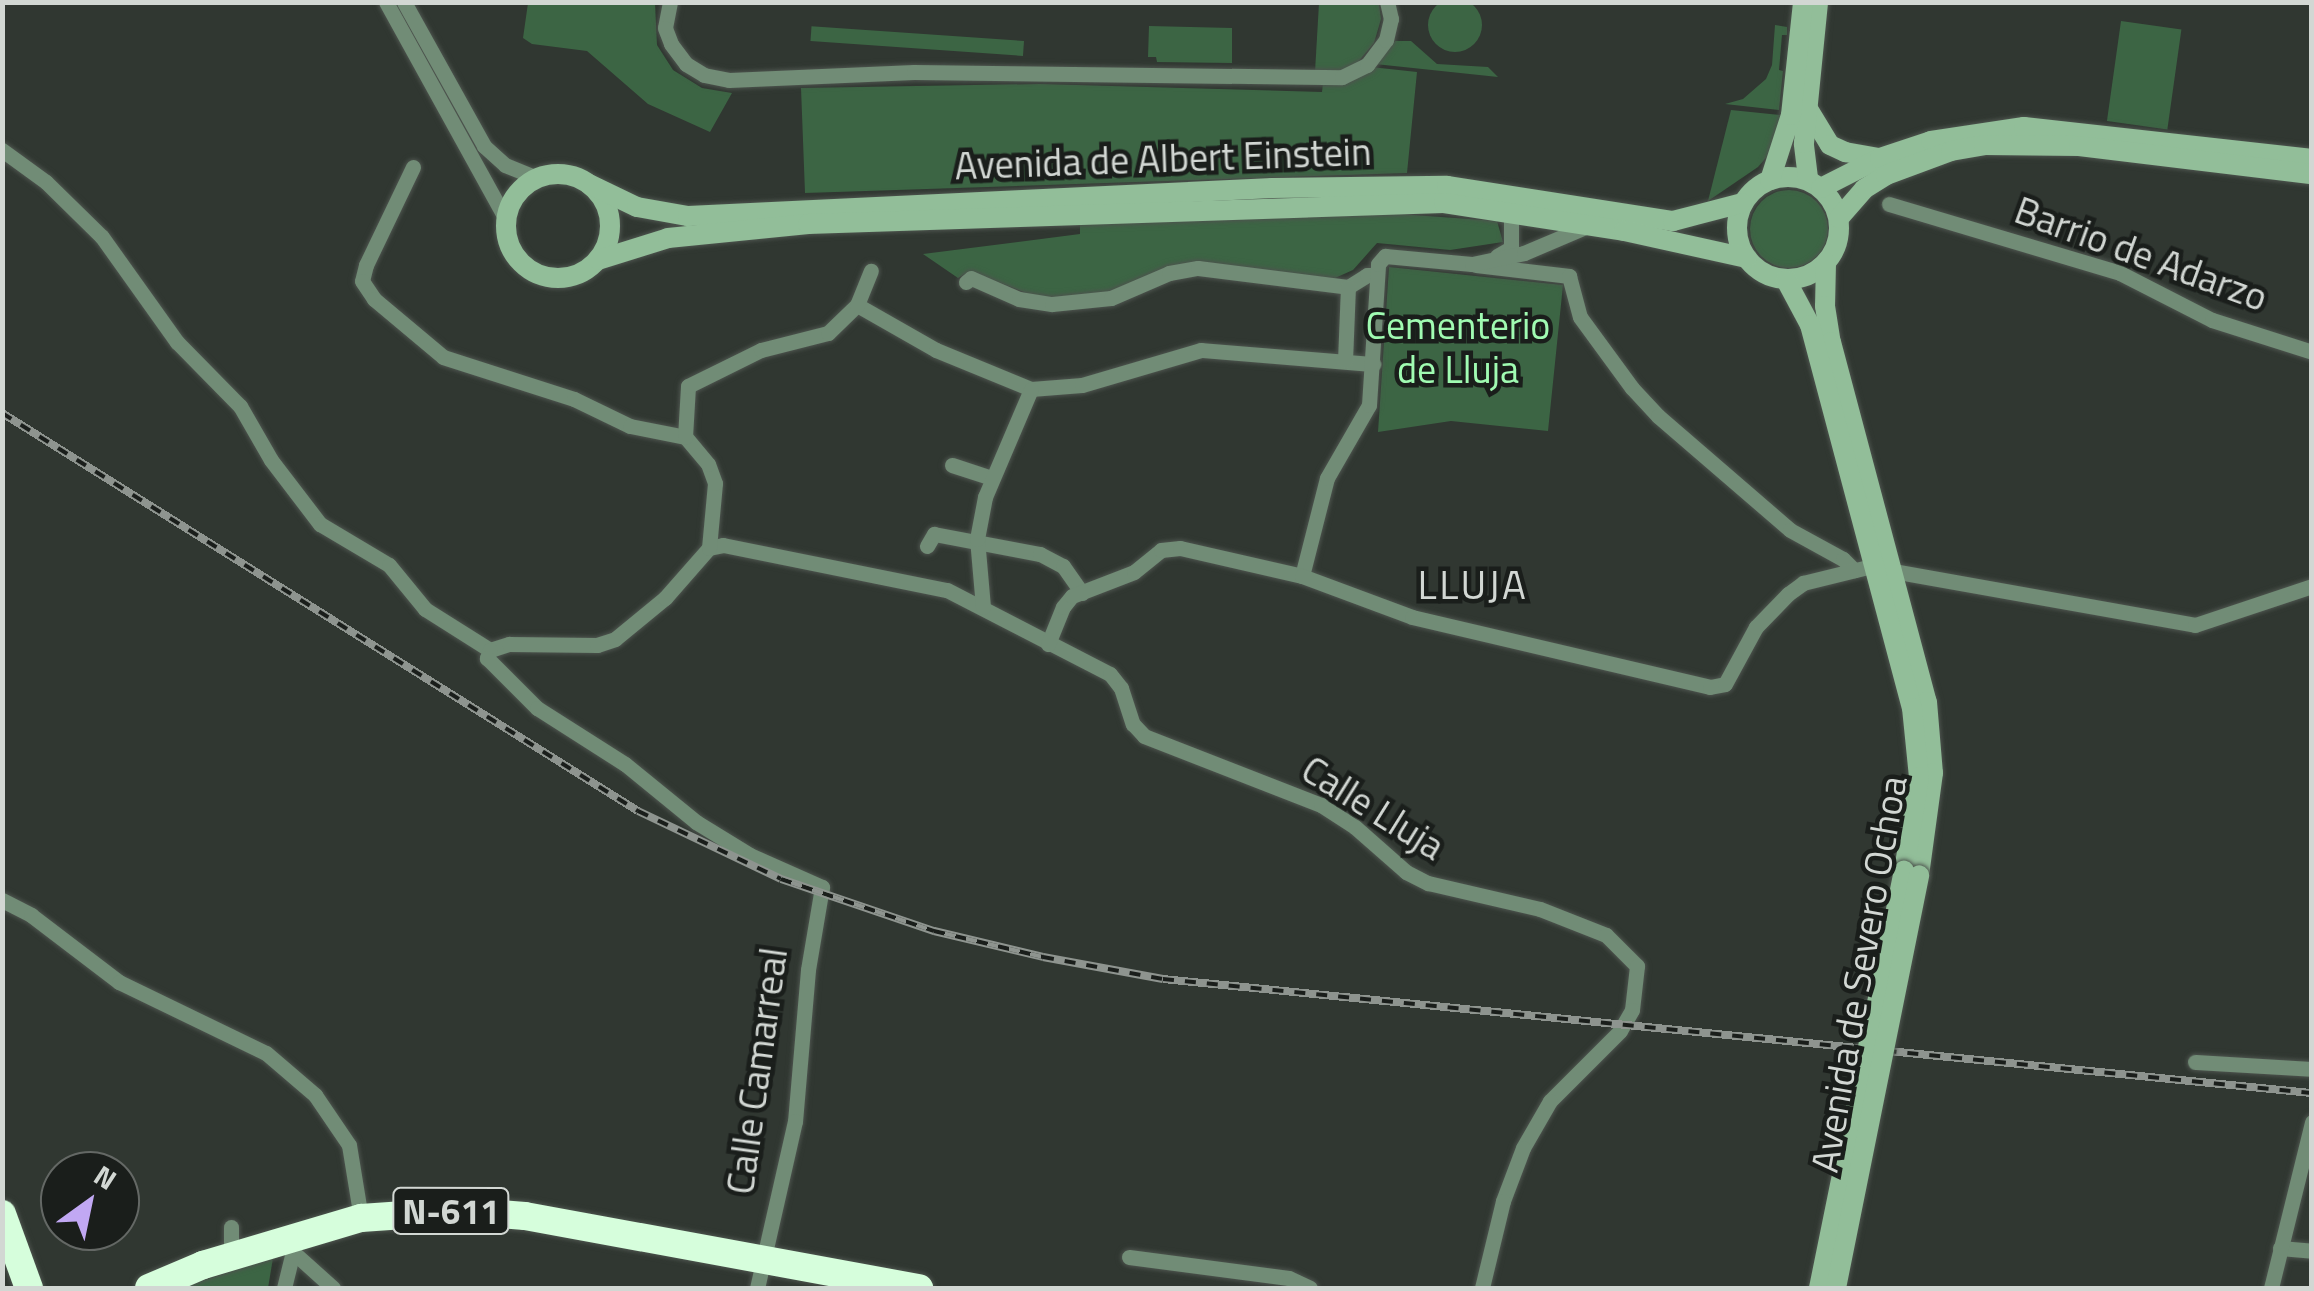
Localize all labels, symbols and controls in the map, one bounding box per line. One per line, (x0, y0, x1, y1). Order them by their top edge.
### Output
street label: Avenida de Albert Einstein (954, 129, 1372, 189)
street label: Barrio de Adarzo (2009, 187, 2273, 321)
park label: Cementerio de Lluja (1366, 303, 1550, 392)
district label: LLUJA (1418, 561, 1528, 609)
street label: Calle Lluja (1293, 746, 1453, 870)
street label: Avenida de Severo Ochoa (1802, 772, 1916, 1176)
street label: Calle Camarreal (717, 945, 797, 1197)
north arrow (40, 1151, 140, 1251)
text: N (86, 1154, 125, 1200)
road number: N-611 (391, 1181, 511, 1241)

